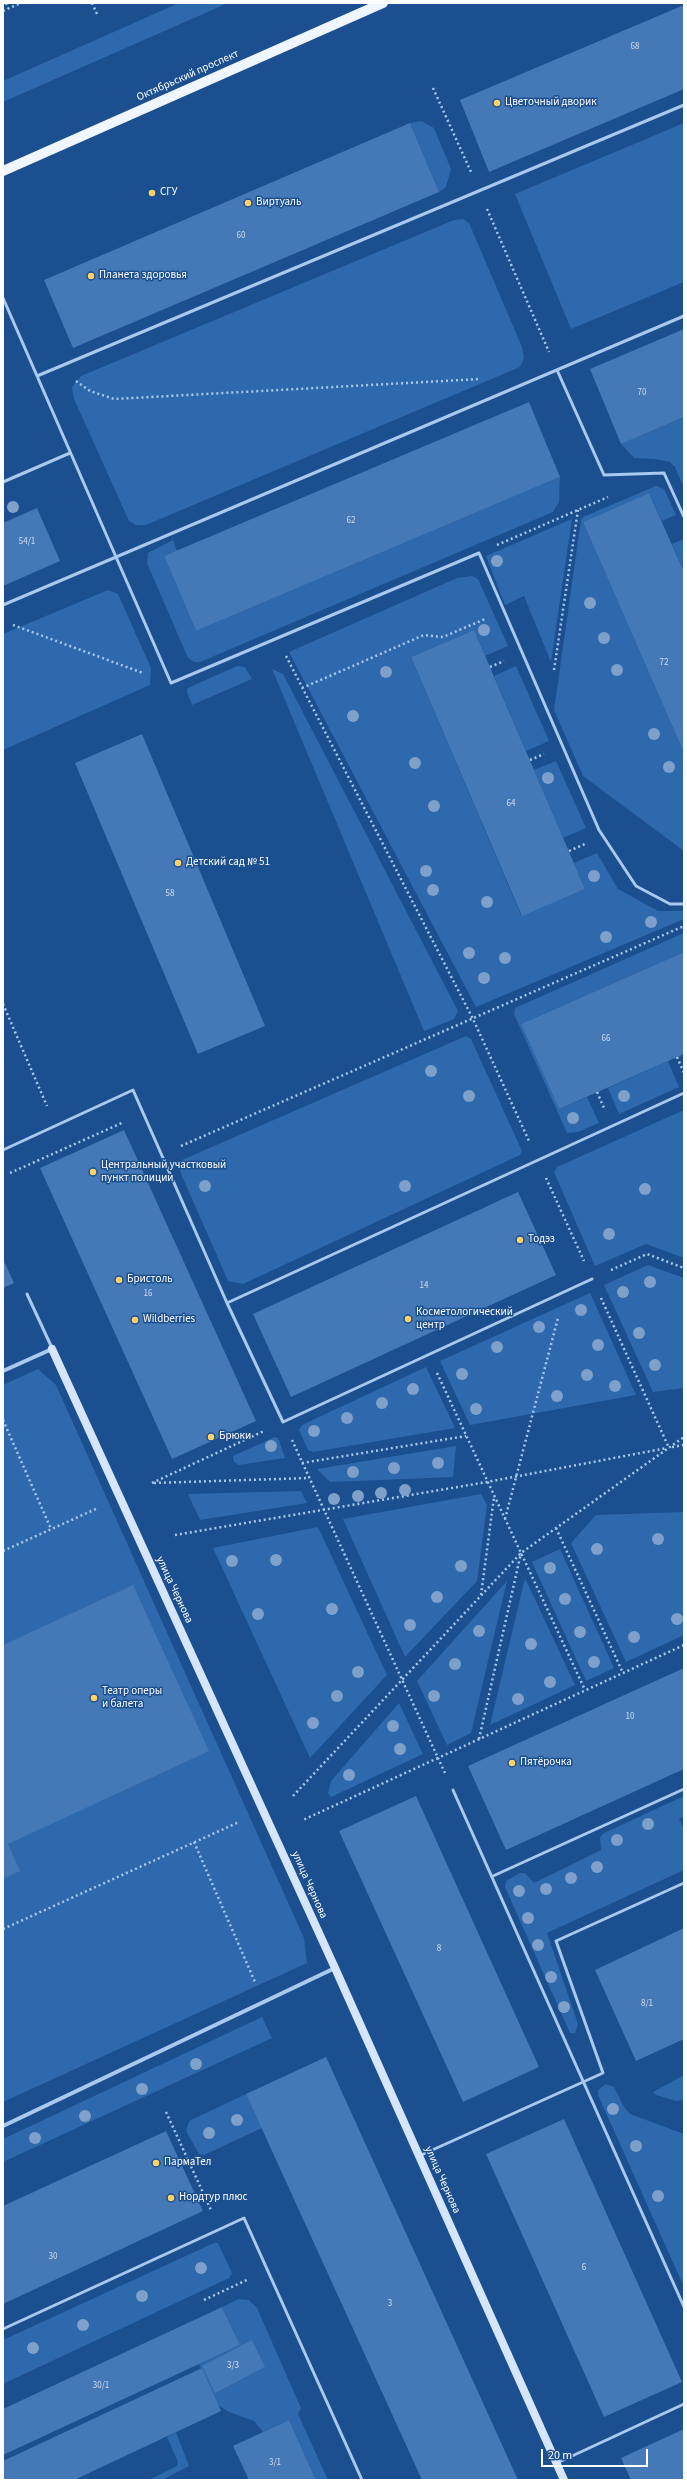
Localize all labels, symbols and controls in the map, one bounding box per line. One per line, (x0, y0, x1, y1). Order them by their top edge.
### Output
house number: 68 (631, 42, 639, 52)
street label: Октябрьский проспект (135, 48, 241, 104)
place label: Цветочный дворик (505, 96, 597, 110)
marker: Цветочный дворик (492, 98, 502, 108)
place label: СГУ (160, 186, 177, 200)
marker: СГУ (147, 188, 157, 198)
place label: Виртуаль (256, 196, 301, 210)
marker: Виртуаль (243, 198, 253, 208)
house number: 60 (237, 231, 245, 241)
place label: Планета здоровья (99, 269, 187, 283)
marker: Планета здоровья (86, 271, 96, 281)
house number: 70 (638, 388, 646, 398)
house number: 62 (347, 516, 355, 526)
house number: 54/1 (19, 537, 35, 547)
house number: 72 (660, 658, 668, 668)
house number: 64 (507, 799, 515, 809)
place label: Детский сад № 51 (186, 856, 270, 870)
marker: Детский сад № 51 (173, 858, 183, 868)
house number: 58 (166, 889, 174, 899)
house number: 66 (602, 1034, 610, 1044)
place label: Центральный участковый пункт полиции (101, 1159, 226, 1185)
marker: Центральный участковый пункт полиции (88, 1167, 98, 1177)
place label: Тодэз (528, 1233, 555, 1247)
marker: Тодэз (515, 1235, 525, 1245)
place label: Бристоль (127, 1273, 173, 1287)
marker: Бристоль (114, 1275, 124, 1285)
house number: 14 (420, 1281, 428, 1291)
house number: 16 (144, 1289, 152, 1299)
place label: Косметологический центр (416, 1306, 513, 1332)
place label: Wildberries (143, 1313, 195, 1327)
marker: Косметологический центр (403, 1314, 413, 1324)
marker: Wildberries (130, 1315, 140, 1325)
place label: Брюки (219, 1430, 251, 1444)
marker: Брюки (206, 1432, 216, 1442)
street label: улица Чернова (153, 1554, 195, 1626)
place label: Театр оперы и балета (102, 1685, 162, 1711)
marker: Театр оперы и балета (89, 1693, 99, 1703)
house number: 10 (626, 1712, 634, 1722)
place label: Пятёрочка (520, 1756, 572, 1770)
marker: Пятёрочка (507, 1758, 517, 1768)
street label: улица Чернова (288, 1849, 330, 1921)
house number: 8 (437, 1944, 441, 1954)
house number: 8/1 (641, 1999, 653, 2009)
street label: улица Чернова (421, 2144, 463, 2216)
place label: ПармаТел (164, 2156, 211, 2170)
marker: ПармаТел (151, 2158, 161, 2168)
place label: Нордтур плюс (179, 2191, 248, 2205)
marker: Нордтур плюс (166, 2193, 176, 2203)
house number: 30 (49, 2252, 57, 2262)
house number: 6 (582, 2263, 586, 2273)
house number: 3 (388, 2299, 392, 2309)
house number: 3/3 (227, 2361, 239, 2371)
house number: 30/1 (93, 2381, 109, 2391)
scale bar (543, 2441, 650, 2467)
text: 20 m (548, 2447, 572, 2464)
house number: 3/1 (269, 2458, 281, 2468)

